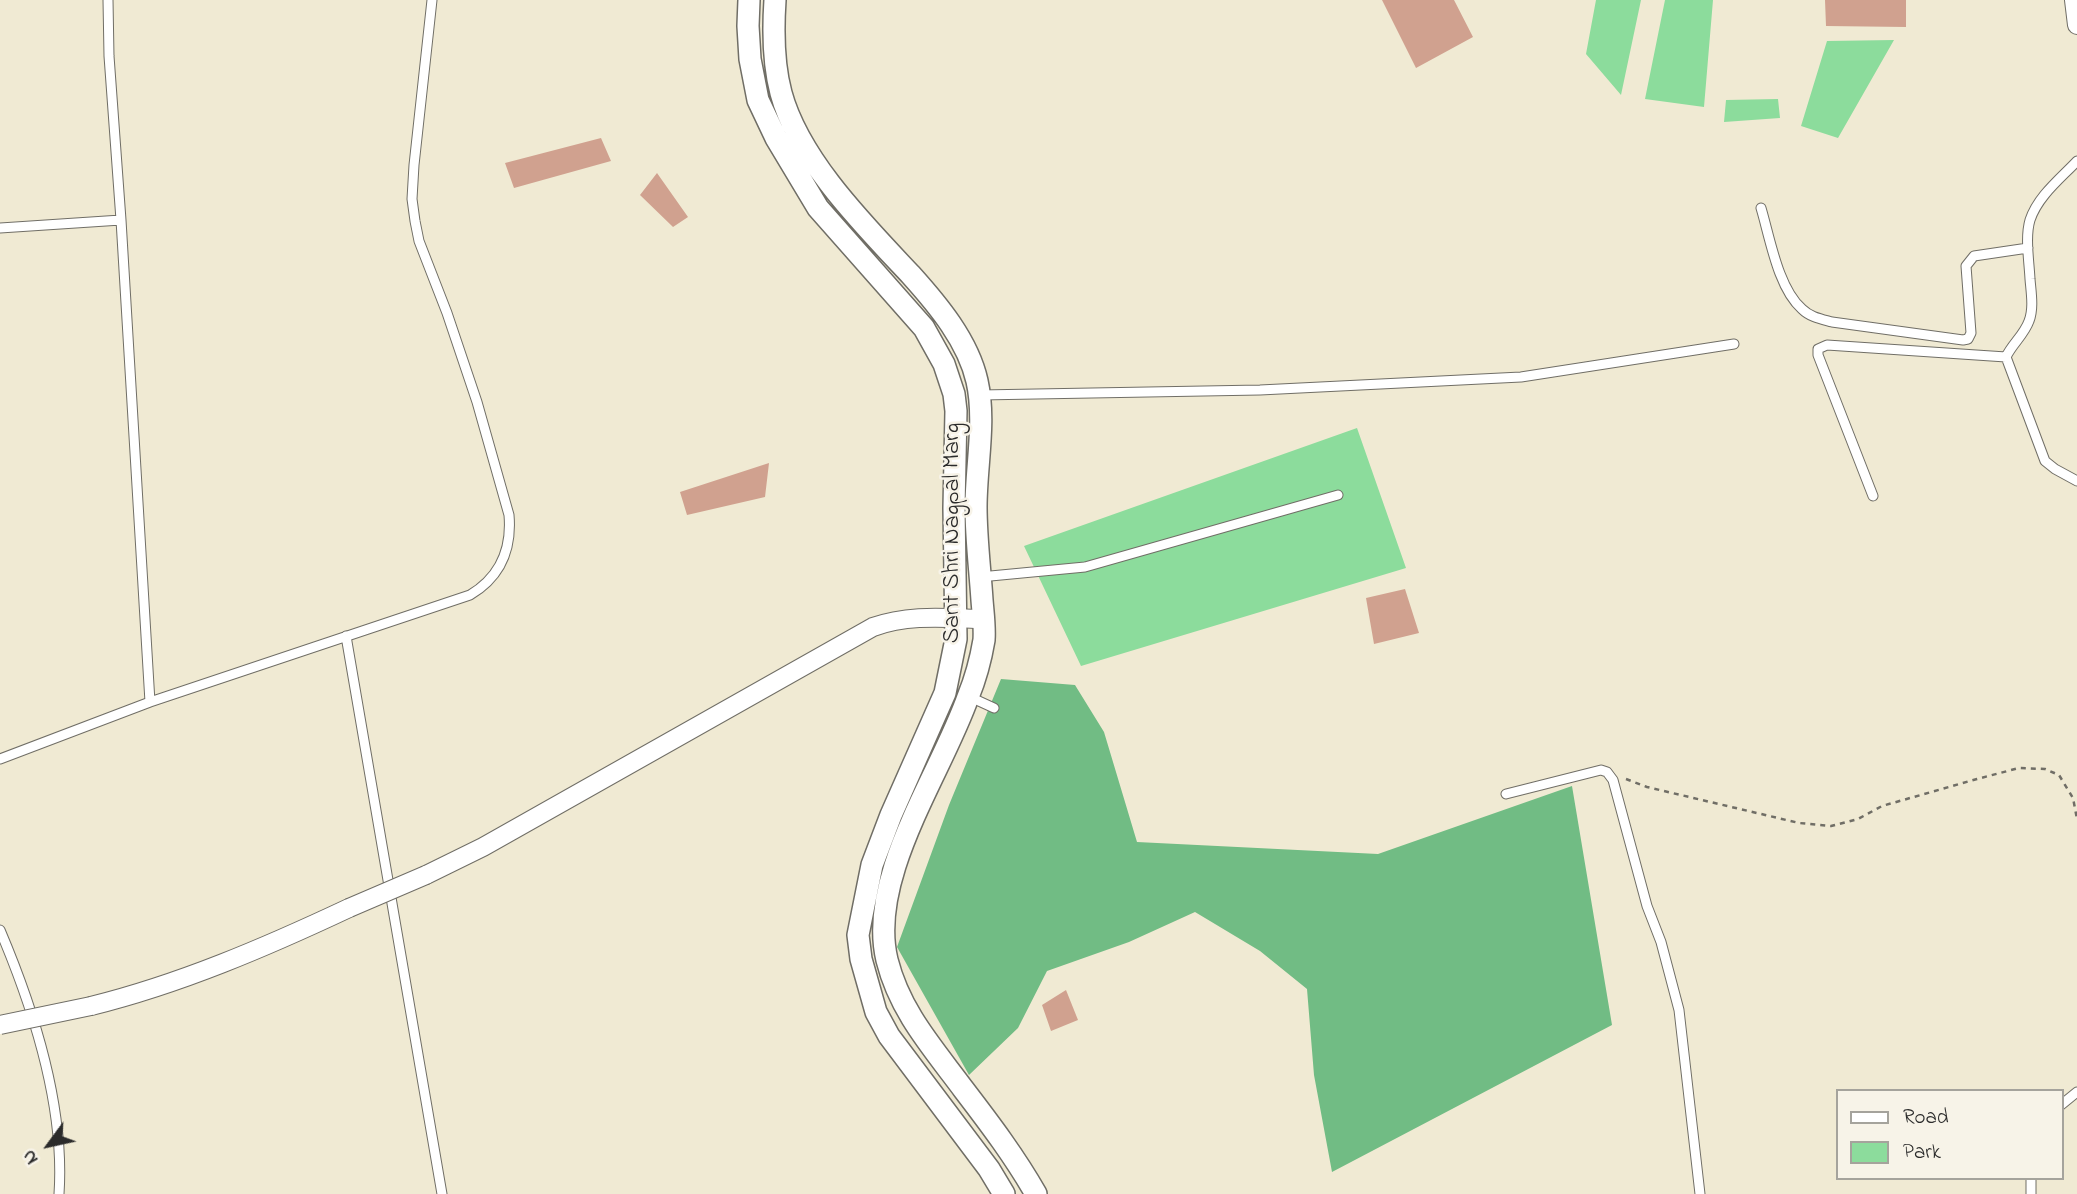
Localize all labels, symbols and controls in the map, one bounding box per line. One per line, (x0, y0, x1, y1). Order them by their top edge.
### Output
street label: Sant Shri Nagpal Marg (940, 423, 968, 643)
legend (1836, 1089, 2063, 1180)
text: Road (1903, 1103, 1949, 1133)
north arrow (14, 1110, 84, 1180)
text: Park (1903, 1138, 1941, 1168)
text: N (16, 1144, 46, 1169)

